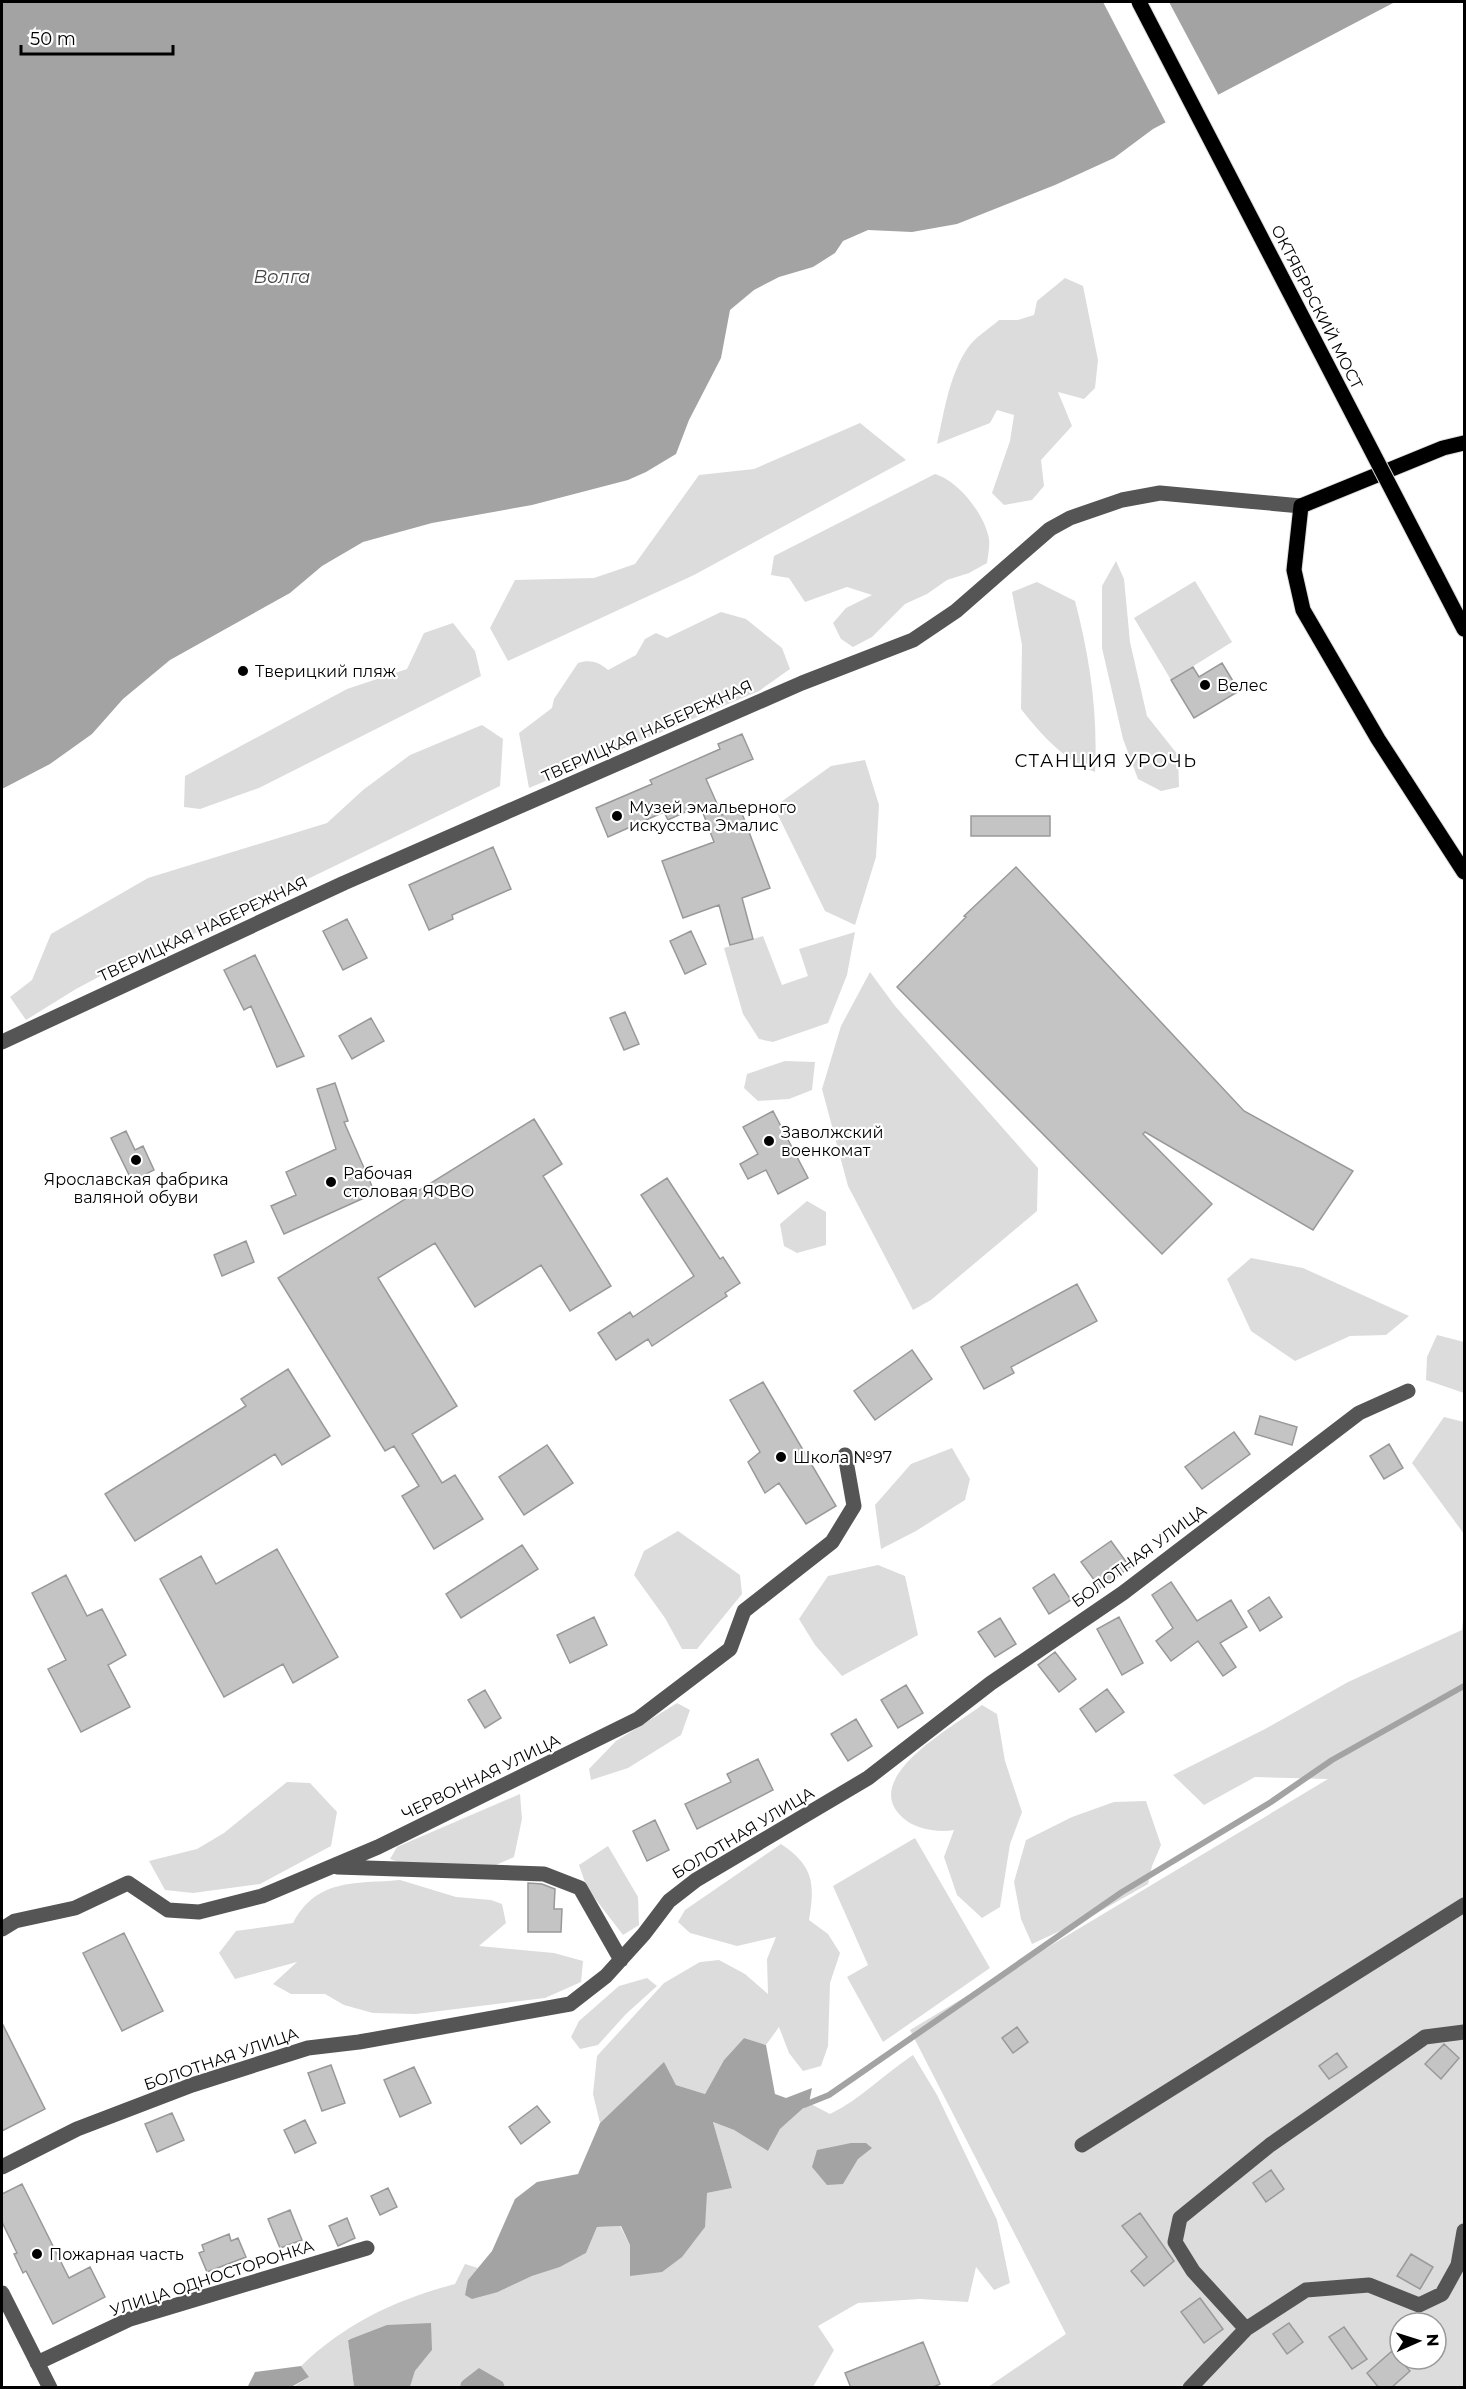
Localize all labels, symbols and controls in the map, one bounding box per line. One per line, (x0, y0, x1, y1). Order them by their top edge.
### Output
scale bar (21, 18, 172, 56)
text: 50 m (30, 28, 76, 50)
street label: ОКТЯБРЬСКИЙ МОСТ (1267, 222, 1367, 393)
water label: Волга (254, 266, 311, 288)
place label: Тверицкий пляж (255, 662, 396, 681)
marker: Тверицкий пляж (236, 664, 250, 678)
street label: ТВЕРИЦКАЯ НАБЕРЕЖНАЯ (539, 676, 755, 786)
place label: Велес (1217, 676, 1268, 695)
marker: Велес (1198, 678, 1212, 692)
district label: СТАНЦИЯ УРОЧЬ (1014, 750, 1198, 772)
place label: Музей эмальерного искусства Эмалис (629, 798, 796, 835)
marker: Музей эмальерного искусства Эмалис (610, 809, 624, 823)
street label: ТВЕРИЦКАЯ НАБЕРЕЖНАЯ (95, 872, 311, 986)
place label: Заволжский военкомат (781, 1123, 884, 1160)
marker: Заволжский военкомат (762, 1134, 776, 1148)
marker: Ярославская фабрика валяной обуви (129, 1153, 143, 1167)
place label: Рабочая столовая ЯФВО (343, 1164, 474, 1201)
place label: Ярославская фабрика валяной обуви (44, 1170, 228, 1207)
marker: Рабочая столовая ЯФВО (324, 1175, 338, 1189)
place label: Школа №97 (793, 1448, 892, 1467)
marker: Школа №97 (774, 1450, 788, 1464)
street label: БОЛОТНАЯ УЛИЦА (1068, 1501, 1210, 1611)
street label: ЧЕРВОННАЯ УЛИЦА (399, 1730, 563, 1824)
street label: БОЛОТНАЯ УЛИЦА (669, 1783, 817, 1883)
street label: БОЛОТНАЯ УЛИЦА (141, 2024, 301, 2094)
street label: УЛИЦА ОДНОСТОРОНКА (108, 2236, 316, 2320)
place label: Пожарная часть (49, 2245, 184, 2264)
marker: Пожарная часть (30, 2247, 44, 2261)
north arrow (1388, 2311, 1448, 2371)
text: N (1423, 2333, 1442, 2347)

